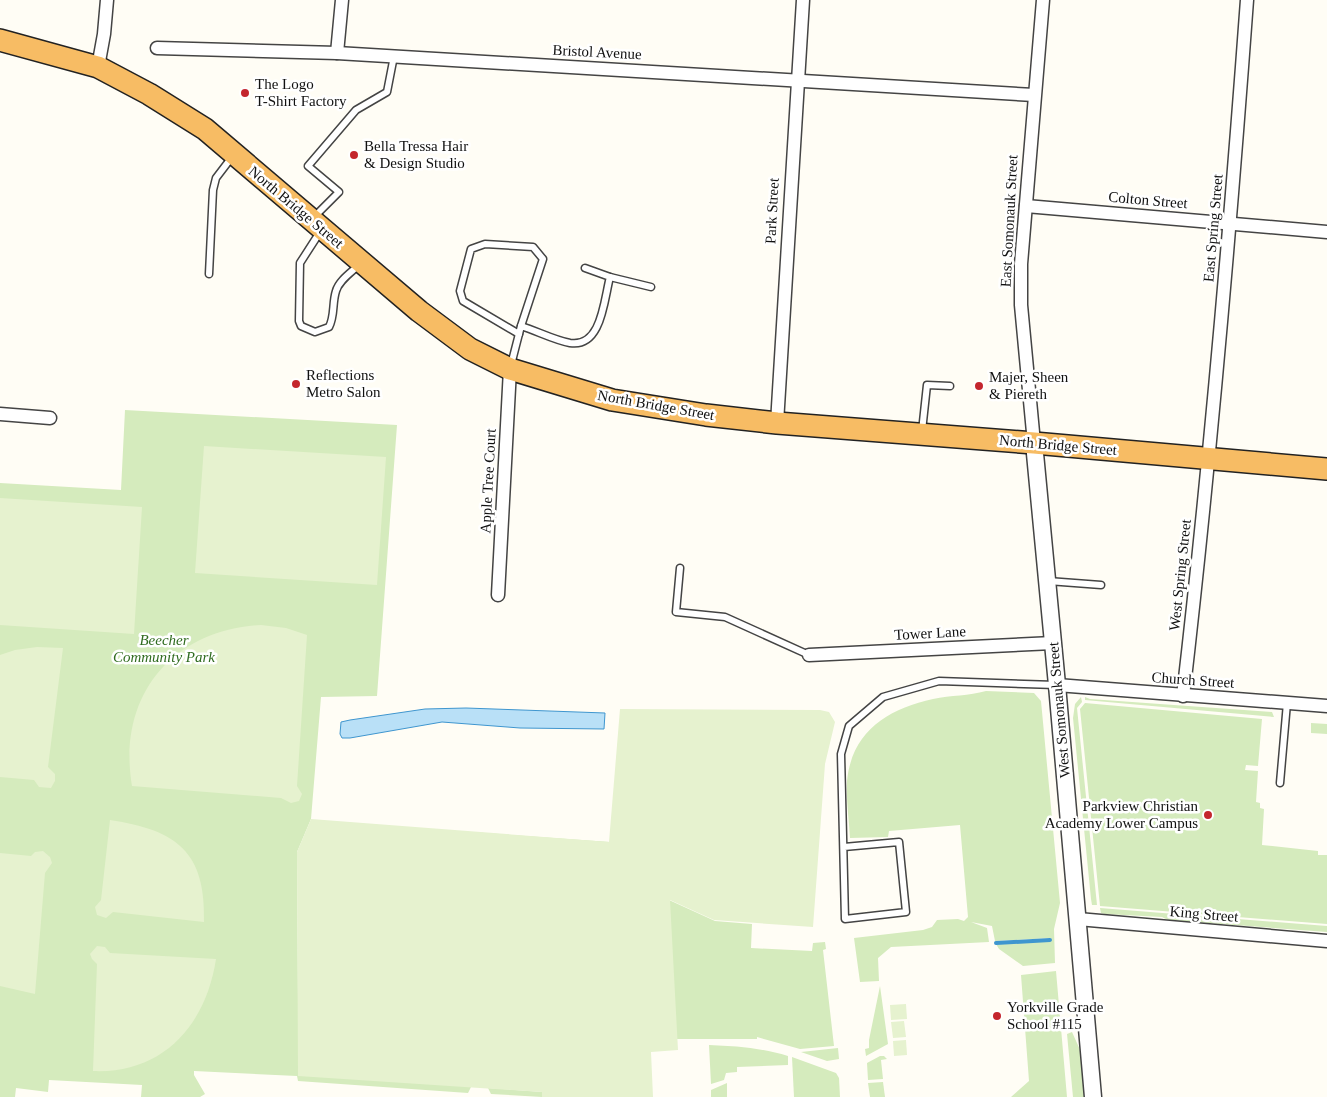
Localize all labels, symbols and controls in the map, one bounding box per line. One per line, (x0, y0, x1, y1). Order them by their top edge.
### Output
street label: Bristol Avenue (552, 42, 642, 62)
place label: The Logo T-Shirt Factory (255, 76, 347, 109)
marker: The Logo T-Shirt Factory (239, 87, 251, 99)
place label: Bella Tressa Hair & Design Studio (364, 138, 468, 171)
marker: Bella Tressa Hair & Design Studio (348, 149, 360, 161)
street label: East Somonauk Street (998, 154, 1020, 288)
street label: North Bridge Street (246, 163, 347, 252)
street label: East Spring Street (1200, 173, 1226, 283)
street label: Park Street (762, 177, 782, 244)
street label: Colton Street (1108, 189, 1189, 212)
place label: Reflections Metro Salon (306, 367, 381, 400)
place label: Majer, Sheen & Piereth (989, 369, 1069, 402)
marker: Reflections Metro Salon (290, 378, 302, 390)
marker: Majer, Sheen & Piereth (973, 380, 985, 392)
street label: North Bridge Street (596, 387, 716, 423)
street label: Apple Tree Court (477, 427, 499, 534)
street label: North Bridge Street (998, 432, 1118, 458)
street label: West Spring Street (1166, 518, 1194, 632)
street label: Tower Lane (894, 623, 967, 643)
park label: Beecher Community Park (113, 632, 215, 665)
street label: West Somonauk Street (1045, 641, 1073, 779)
street label: Church Street (1151, 669, 1236, 691)
place label: Parkview Christian Academy Lower Campus (1045, 798, 1198, 831)
marker: Parkview Christian Academy Lower Campus (1202, 809, 1214, 821)
street label: King Street (1169, 903, 1240, 925)
place label: Yorkville Grade School #115 (1007, 999, 1104, 1032)
marker: Yorkville Grade School #115 (991, 1010, 1003, 1022)

